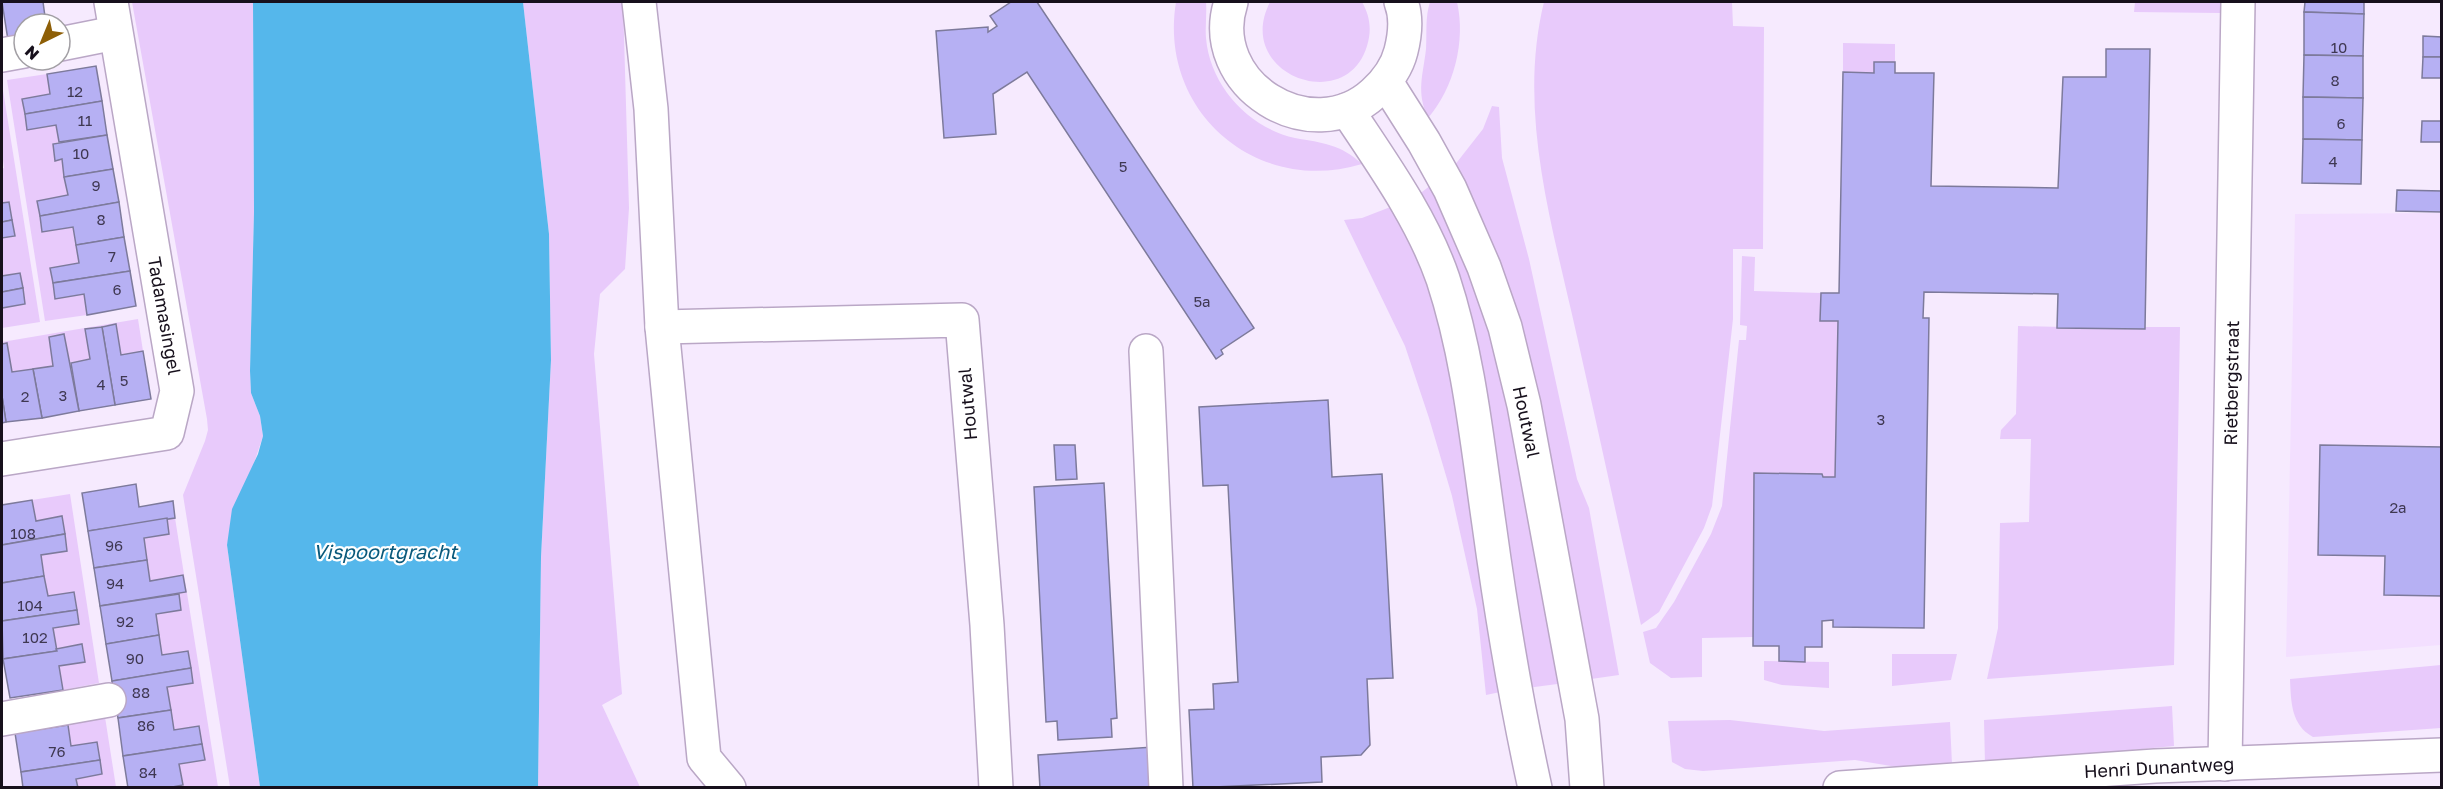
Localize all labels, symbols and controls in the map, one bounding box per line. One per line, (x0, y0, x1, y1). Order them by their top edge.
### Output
north arrow (12, 12, 72, 72)
house number: 10 (2331, 38, 2347, 56)
text: N (20, 42, 43, 64)
house number: 8 (2330, 71, 2340, 89)
house number: 12 (67, 82, 83, 100)
house number: 11 (78, 111, 92, 129)
house number: 6 (2336, 114, 2346, 132)
house number: 10 (73, 144, 89, 162)
house number: 4 (2328, 152, 2338, 170)
house number: 5 (1119, 157, 1127, 175)
house number: 9 (91, 176, 101, 194)
house number: 8 (96, 210, 106, 228)
house number: 7 (108, 247, 116, 265)
street label: Tadamasingel (144, 255, 186, 377)
house number: 6 (112, 280, 122, 298)
house number: 5a (1193, 292, 1211, 310)
street label: Rietbergstraat (2219, 320, 2243, 446)
street label: Houtwal (953, 367, 981, 441)
house number: 5 (120, 371, 128, 389)
house number: 4 (96, 375, 106, 393)
street label: Houtwal (1509, 384, 1545, 460)
house number: 3 (59, 386, 67, 404)
house number: 2 (21, 387, 29, 405)
house number: 3 (1877, 410, 1885, 428)
house number: 2a (2389, 498, 2407, 516)
house number: 108 (10, 524, 36, 542)
house number: 96 (105, 536, 123, 554)
water label: Vispoortgracht (313, 539, 459, 564)
house number: 94 (106, 574, 124, 592)
house number: 104 (17, 596, 43, 614)
house number: 92 (116, 612, 134, 630)
house number: 102 (22, 628, 48, 646)
house number: 90 (126, 649, 144, 667)
house number: 88 (132, 683, 150, 701)
house number: 86 (137, 716, 155, 734)
house number: 76 (48, 742, 66, 760)
street label: Henri Dunantweg (2083, 752, 2235, 782)
house number: 84 (139, 763, 157, 781)

